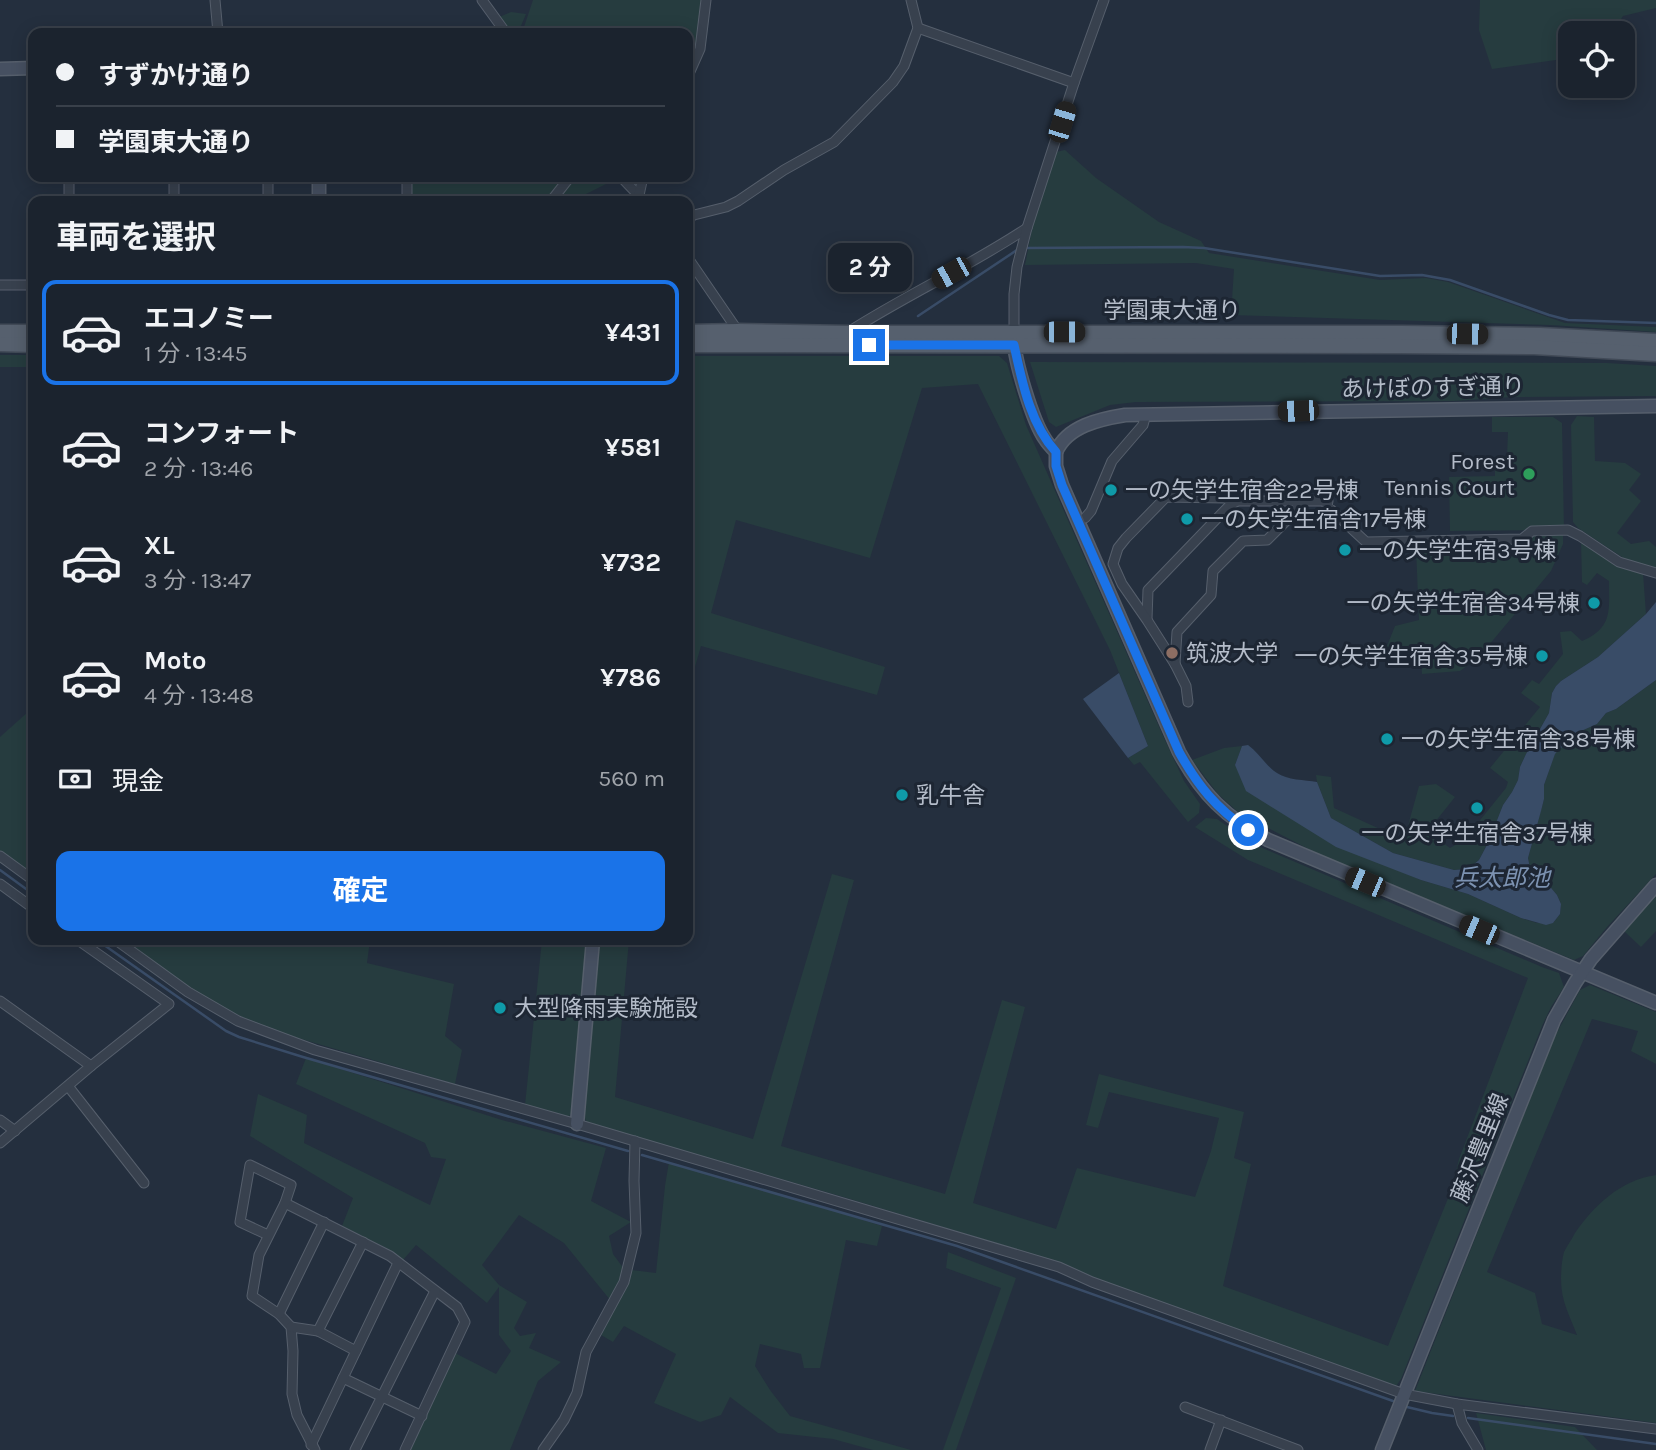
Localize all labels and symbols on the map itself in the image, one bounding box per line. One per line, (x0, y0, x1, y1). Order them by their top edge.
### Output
car (1046, 99, 1079, 145)
callout: 2 分 (827, 244, 911, 292)
car (928, 254, 975, 292)
street label: 学園東大通り (1103, 297, 1241, 324)
car (1044, 322, 1086, 343)
car (1446, 323, 1489, 345)
route end (853, 329, 885, 361)
street label: あけぼのすぎ通り (1341, 373, 1525, 403)
car (1277, 400, 1320, 422)
place label: Forest Tennis Court (1384, 448, 1515, 501)
marker: Forest Tennis Court (1521, 466, 1537, 482)
place label: 一の矢学生宿舎22号棟 (1125, 477, 1359, 504)
marker: 一の矢学生宿舎22号棟 (1103, 482, 1119, 498)
place label: 一の矢学生宿舎17号棟 (1201, 506, 1426, 533)
marker: 一の矢学生宿舎17号棟 (1179, 511, 1195, 527)
place label: 一の矢学生宿3号棟 (1359, 537, 1557, 564)
marker: 一の矢学生宿3号棟 (1337, 542, 1353, 558)
place label: 一の矢学生宿舎34号棟 (1347, 590, 1580, 617)
marker: 一の矢学生宿舎34号棟 (1586, 595, 1602, 611)
place label: 筑波大学 (1186, 640, 1278, 667)
place label: 一の矢学生宿舎35号棟 (1294, 643, 1528, 670)
marker: 筑波大学 (1164, 645, 1180, 661)
marker: 一の矢学生宿舎35号棟 (1534, 648, 1550, 664)
place label: 一の矢学生宿舎38号棟 (1401, 726, 1636, 753)
marker: 一の矢学生宿舎38号棟 (1379, 731, 1395, 747)
place label: 乳牛舎 (916, 782, 985, 809)
marker: 乳牛舎 (894, 787, 910, 803)
marker: 一の矢学生宿舎37号棟 (1469, 800, 1485, 816)
route start (1232, 814, 1264, 846)
place label: 一の矢学生宿舎37号棟 (1361, 820, 1593, 847)
car (1342, 864, 1389, 900)
water label: 兵太郎池 (1454, 864, 1552, 892)
car (1456, 912, 1503, 948)
place label: 大型降雨実験施設 (514, 995, 698, 1022)
marker: 大型降雨実験施設 (492, 1000, 508, 1016)
street label: 藤沢豊里線 (1446, 1090, 1514, 1206)

